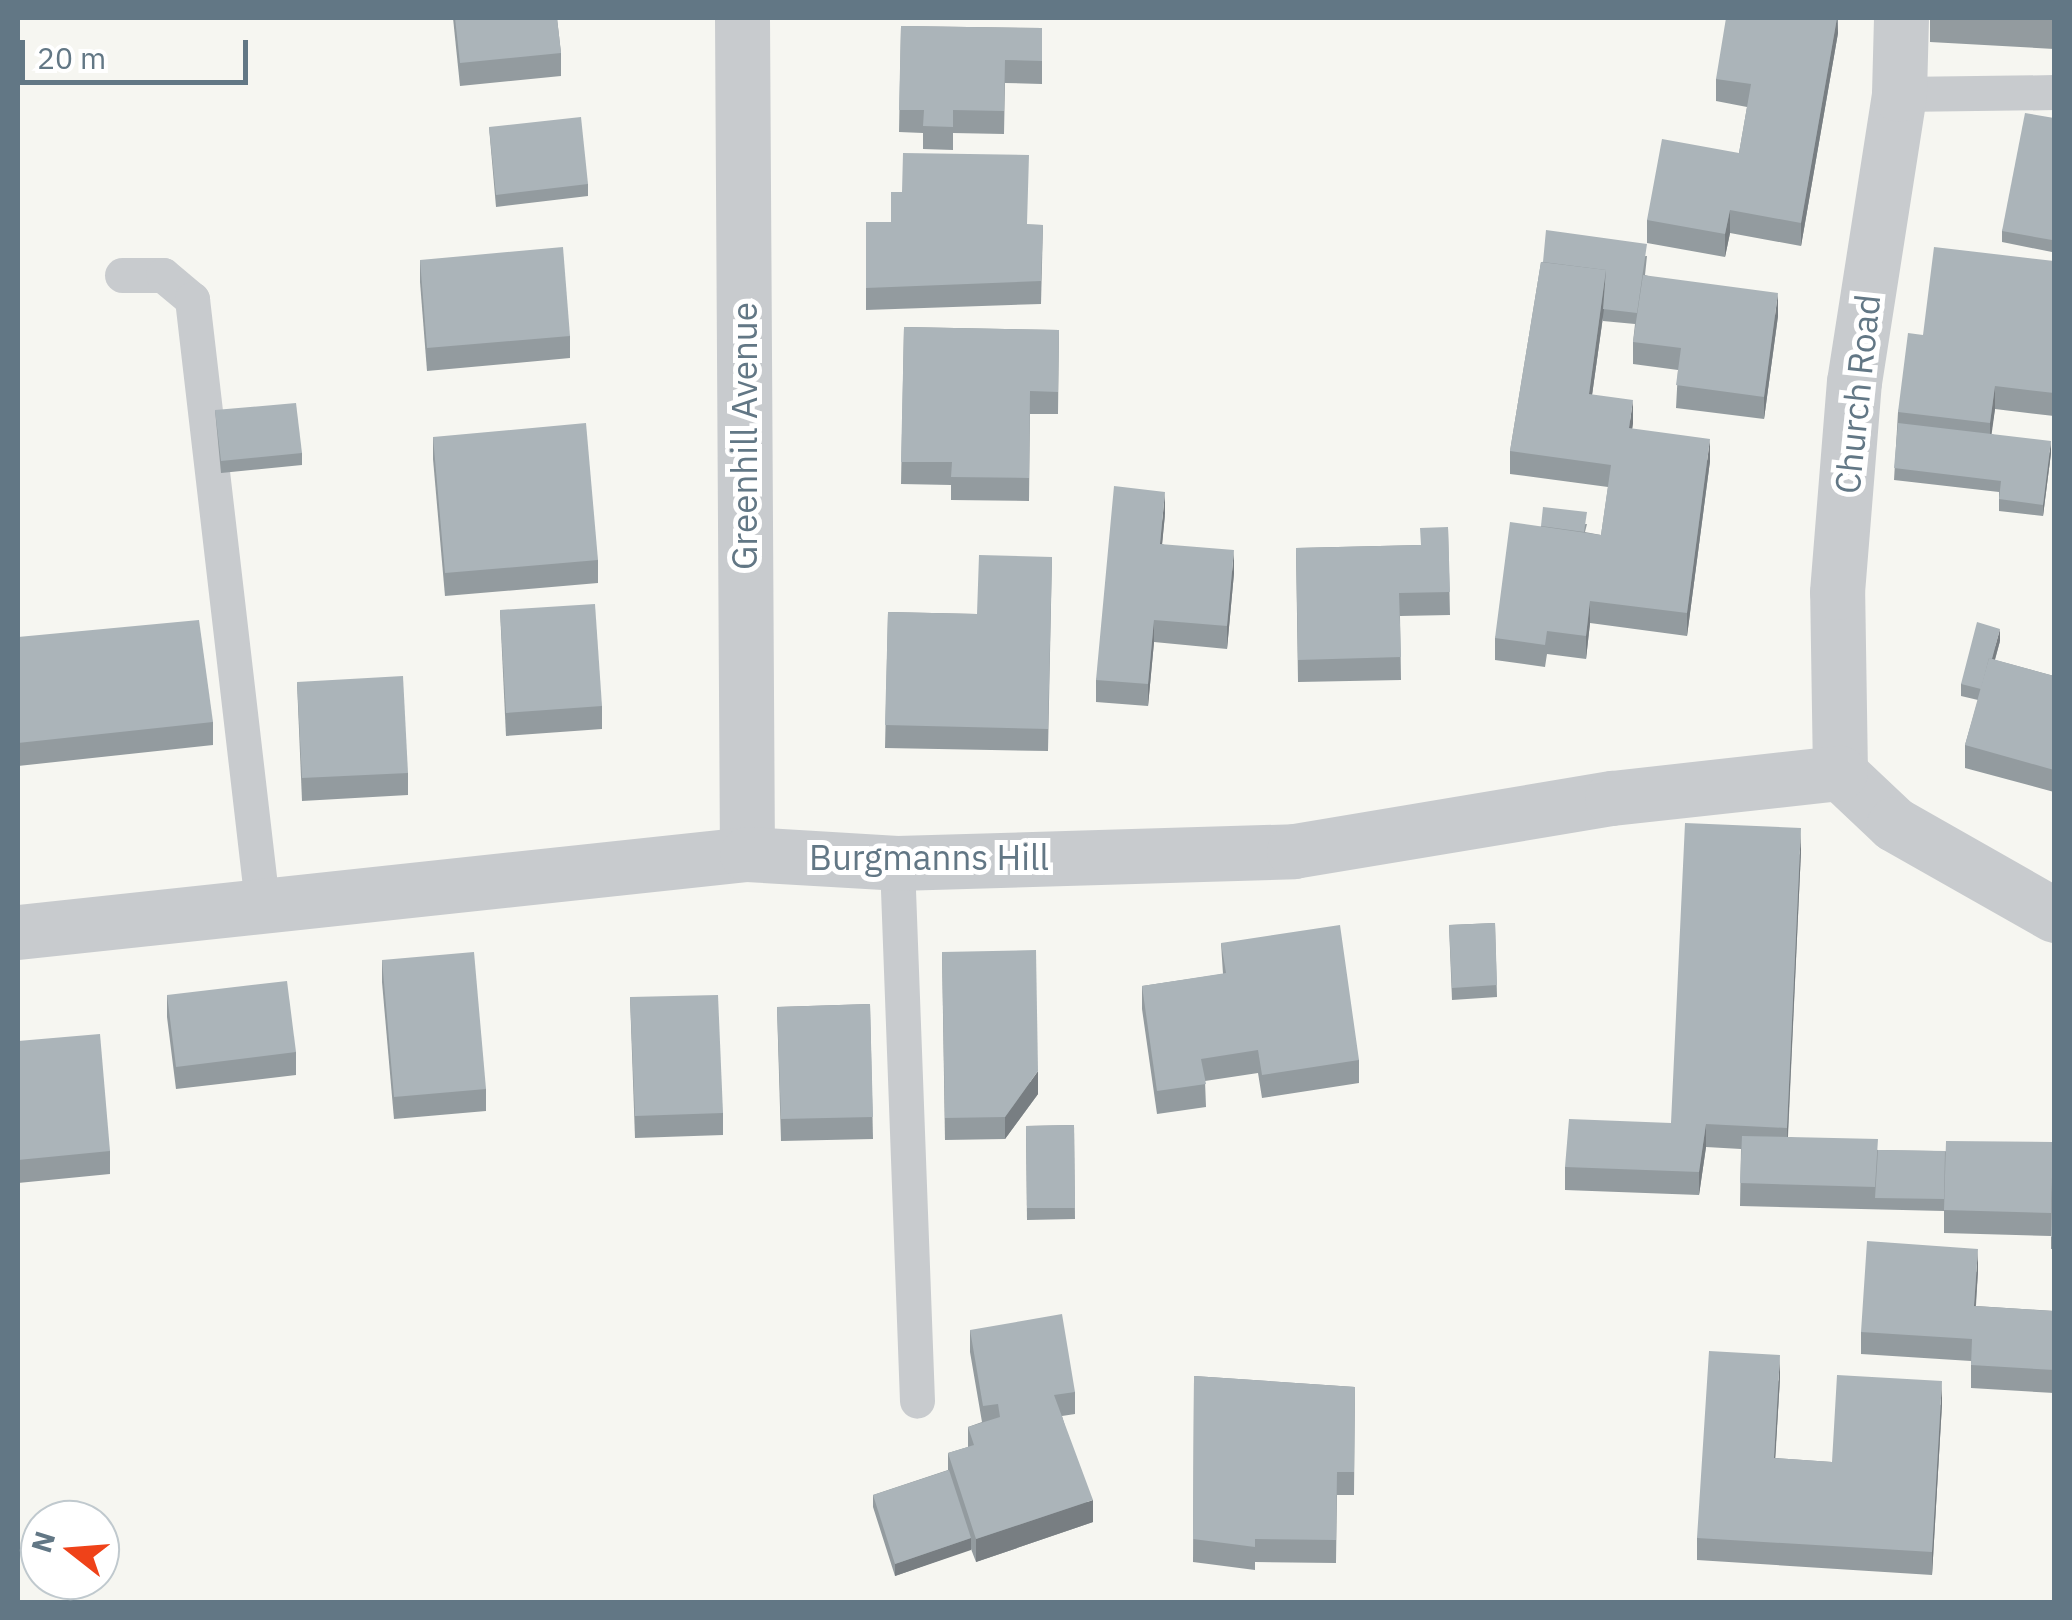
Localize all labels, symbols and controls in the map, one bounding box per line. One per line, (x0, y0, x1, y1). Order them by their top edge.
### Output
scale bar (25, 20, 252, 82)
text: 20 m (37, 38, 106, 77)
street label: Church Road (1826, 292, 1888, 496)
street label: Greenhill Avenue (723, 302, 765, 570)
street label: Burgmanns Hill (809, 836, 1049, 878)
north arrow (20, 1500, 120, 1600)
text: N (22, 1527, 63, 1557)

